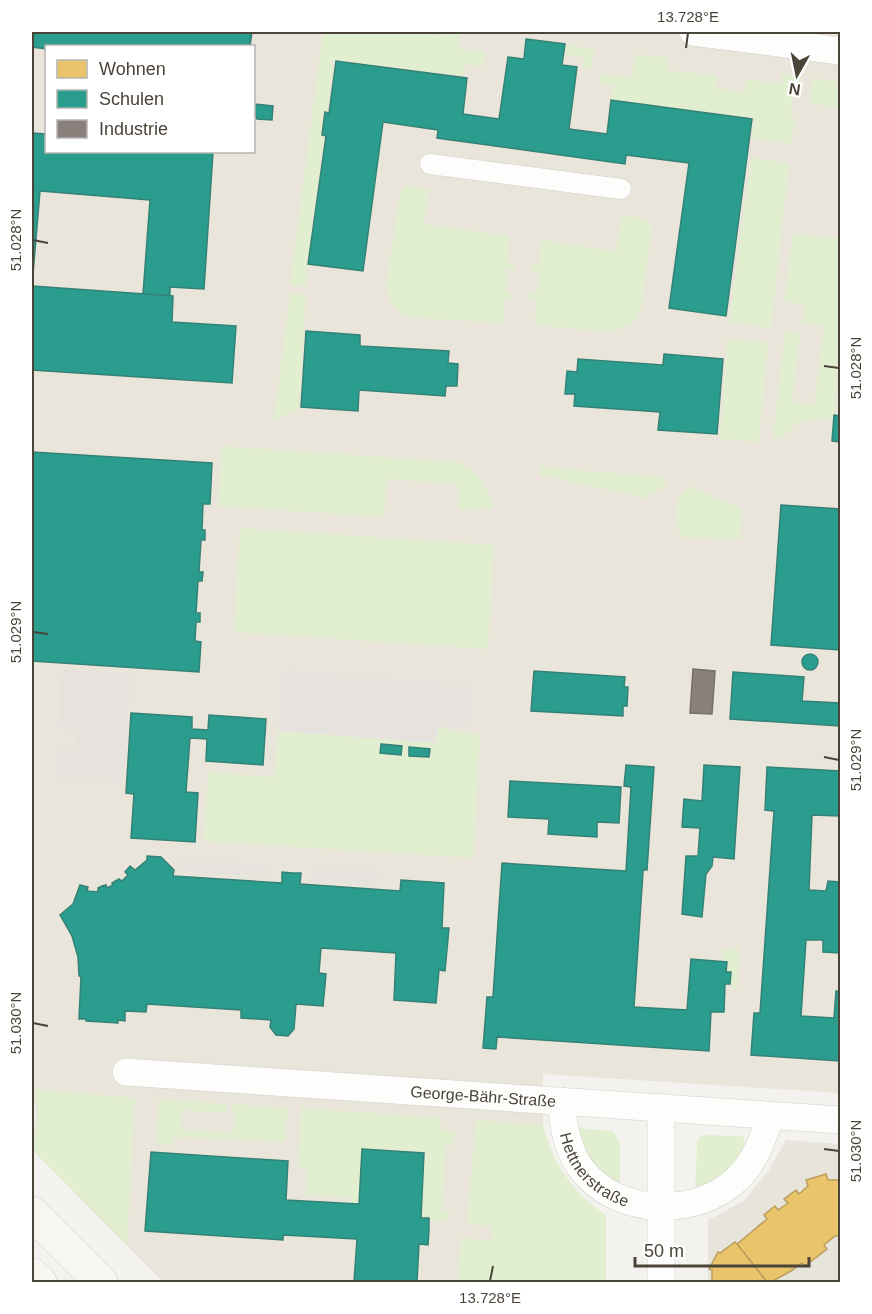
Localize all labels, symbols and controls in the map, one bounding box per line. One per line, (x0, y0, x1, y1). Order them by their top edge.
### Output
text: 13.728°E (657, 8, 719, 25)
legend (45, 45, 255, 153)
north arrow (767, 45, 827, 105)
text: Wohnen (99, 59, 166, 79)
text: N (788, 80, 802, 99)
text: Schulen (99, 89, 164, 109)
text: Industrie (99, 119, 168, 139)
text: 51.028°N (7, 209, 24, 271)
text: 51.028°N (847, 337, 864, 399)
text: 51.029°N (7, 601, 24, 663)
text: 51.029°N (847, 729, 864, 791)
text: 51.030°N (7, 992, 24, 1054)
street label: George-Bähr-Straße (410, 1083, 557, 1109)
text: 51.030°N (847, 1120, 864, 1182)
street label: Hettnerstraße (557, 1131, 631, 1209)
scale bar (635, 1230, 809, 1268)
text: 50 m (644, 1241, 684, 1261)
text: 13.728°E (459, 1289, 521, 1306)

